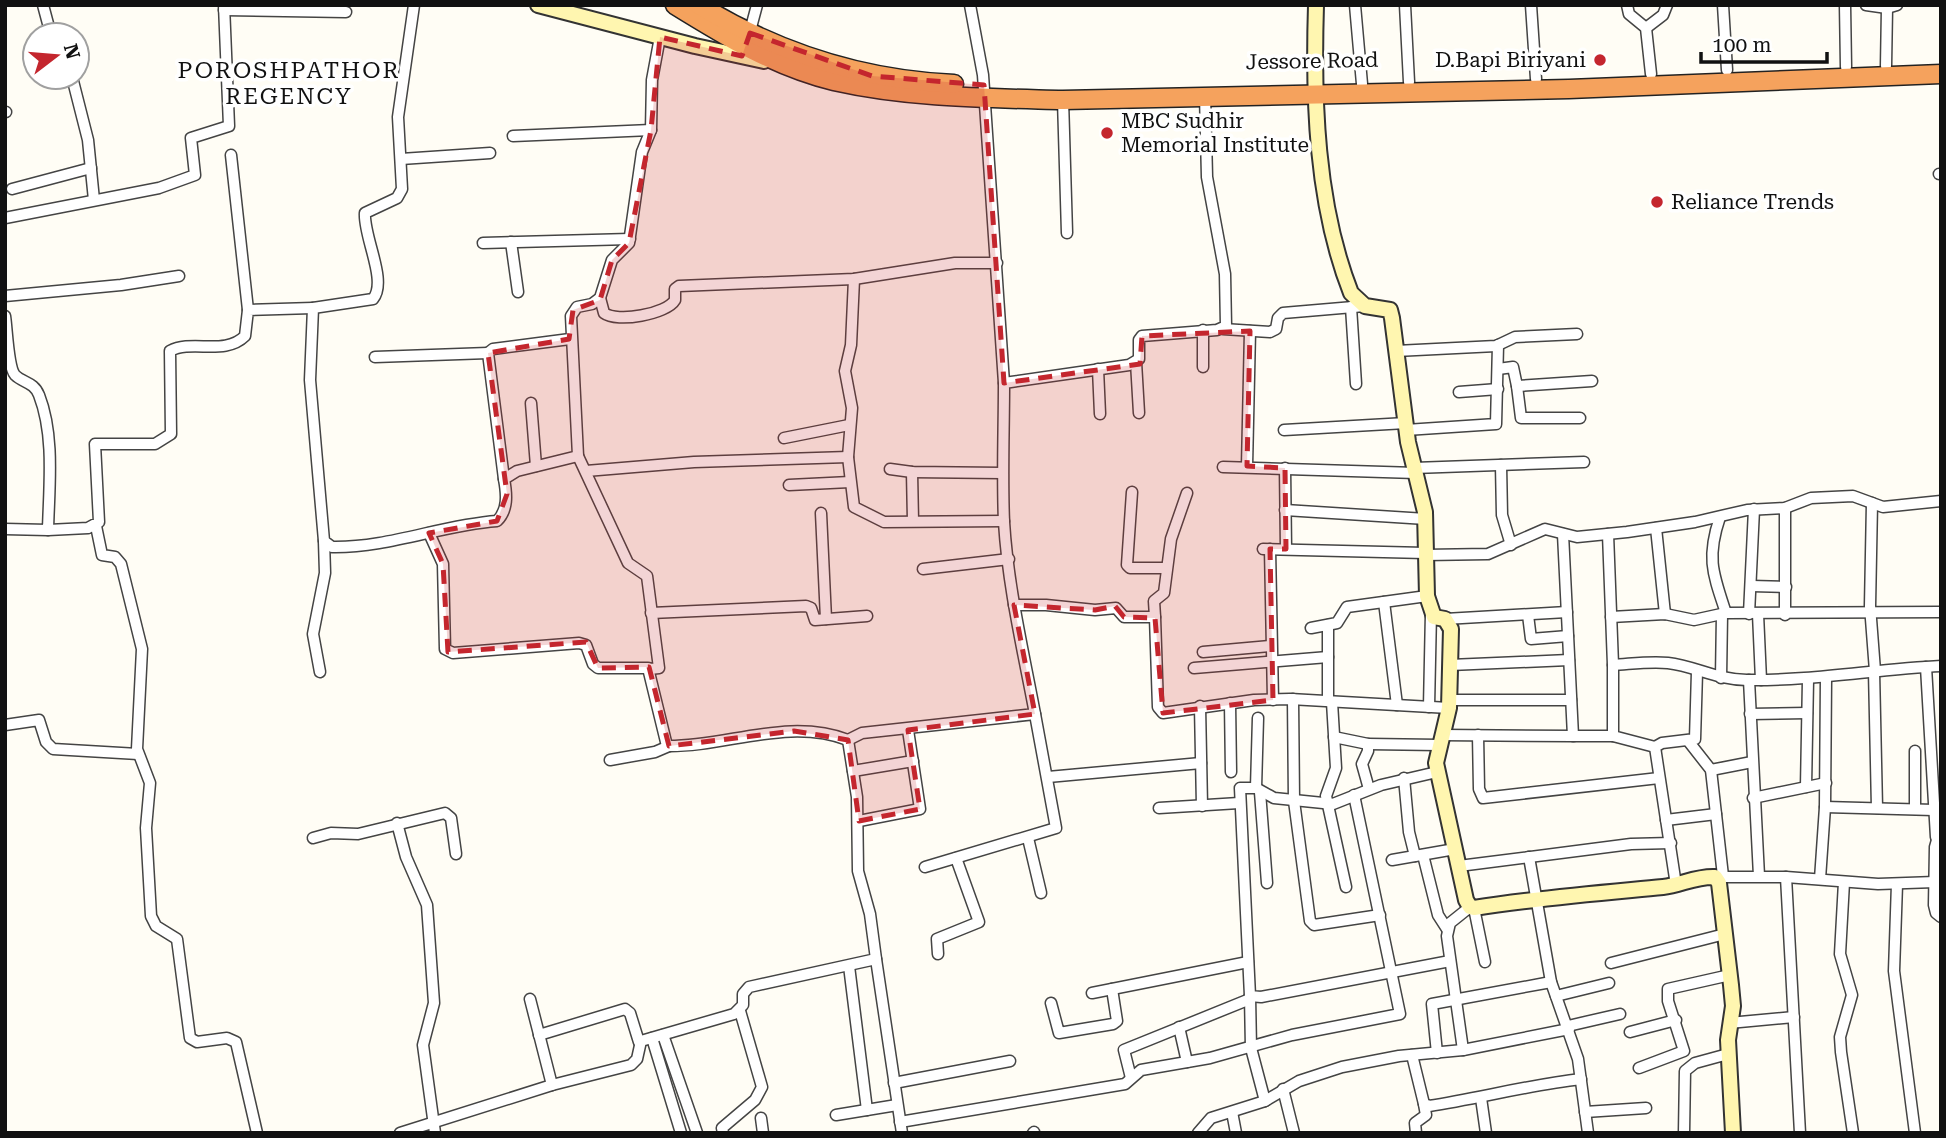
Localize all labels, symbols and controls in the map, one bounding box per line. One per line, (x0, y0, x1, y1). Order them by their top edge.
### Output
north arrow (21, 21, 91, 91)
scale bar (1701, 21, 1827, 65)
text: 100 m (1712, 33, 1772, 57)
text: N (59, 41, 85, 62)
street label: Jessore Road (1246, 48, 1379, 74)
place label: D.Bapi Biriyani (1435, 48, 1586, 72)
marker: D.Bapi Biriyani (1592, 52, 1608, 68)
district label: POROSHPATHOR REGENCY (178, 57, 400, 110)
place label: MBC Sudhir Memorial Institute (1121, 109, 1309, 157)
marker: MBC Sudhir Memorial Institute (1099, 125, 1115, 141)
place label: Reliance Trends (1671, 190, 1834, 214)
marker: Reliance Trends (1649, 194, 1665, 210)

